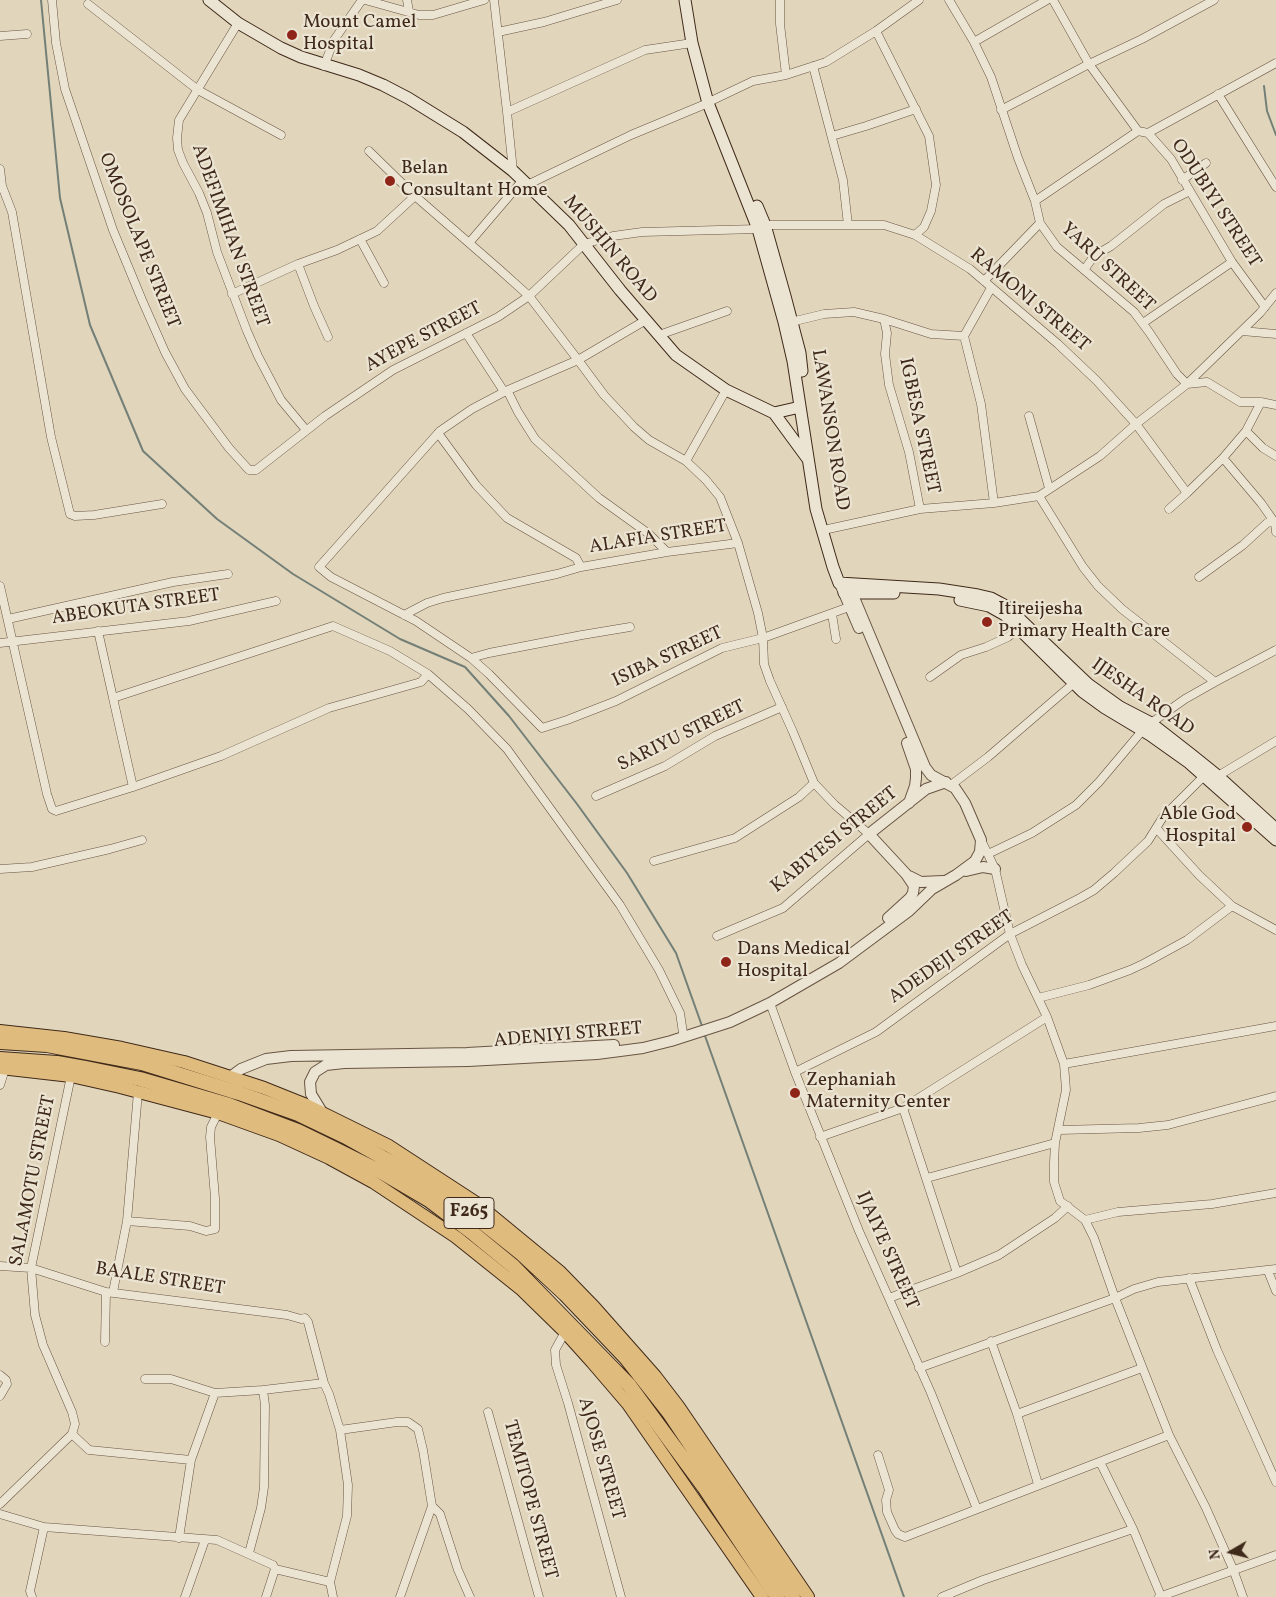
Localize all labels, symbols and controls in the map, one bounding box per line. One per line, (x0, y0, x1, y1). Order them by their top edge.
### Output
place label: Mount Camel Hospital (303, 13, 416, 57)
marker: Mount Camel Hospital (285, 28, 299, 42)
street label: ODUBIYI STREET (1165, 135, 1265, 273)
street label: ADEFIMIHAN STREET (185, 141, 273, 331)
street label: OMOSOLAPE STREET (92, 150, 184, 332)
place label: Belan Consultant Home (401, 159, 548, 203)
marker: Belan Consultant Home (383, 174, 397, 188)
street label: MUSHIN ROAD (557, 191, 661, 309)
street label: YARU STREET (1055, 219, 1159, 317)
street label: RAMONI STREET (964, 244, 1094, 358)
street label: AYEPE STREET (362, 298, 486, 378)
street label: LAWANSON ROAD (805, 348, 853, 512)
street label: IGBESA STREET (892, 356, 944, 496)
street label: ALAFIA STREET (588, 516, 728, 560)
street label: ABEOKUTA STREET (50, 585, 222, 631)
place label: Itireijesha Primary Health Care (998, 600, 1170, 644)
marker: Itireijesha Primary Health Care (980, 615, 994, 629)
street label: ISIBA STREET (609, 622, 727, 694)
street label: IJESHA ROAD (1086, 654, 1198, 742)
street label: SARIYU STREET (614, 696, 750, 778)
street label: KABIYESI STREET (767, 783, 903, 899)
place label: Able God Hospital (1159, 805, 1236, 849)
marker: Able God Hospital (1240, 820, 1254, 834)
street label: ADEDEJI STREET (885, 906, 1019, 1010)
place label: Dans Medical Hospital (737, 940, 850, 984)
marker: Dans Medical Hospital (719, 955, 733, 969)
street label: ADENIYI STREET (493, 1018, 643, 1054)
place label: Zephaniah Maternity Center (806, 1071, 950, 1115)
marker: Zephaniah Maternity Center (788, 1086, 802, 1100)
street label: SALAMOTU STREET (6, 1093, 62, 1269)
street label: IJAIYE STREET (850, 1188, 922, 1314)
road number: F265 (444, 1198, 494, 1228)
street label: BAALE STREET (94, 1259, 226, 1301)
street label: AJOSE STREET (572, 1395, 628, 1523)
street label: TEMITOPE STREET (497, 1418, 561, 1582)
north arrow (1206, 1527, 1256, 1577)
text: N (1206, 1548, 1226, 1561)

